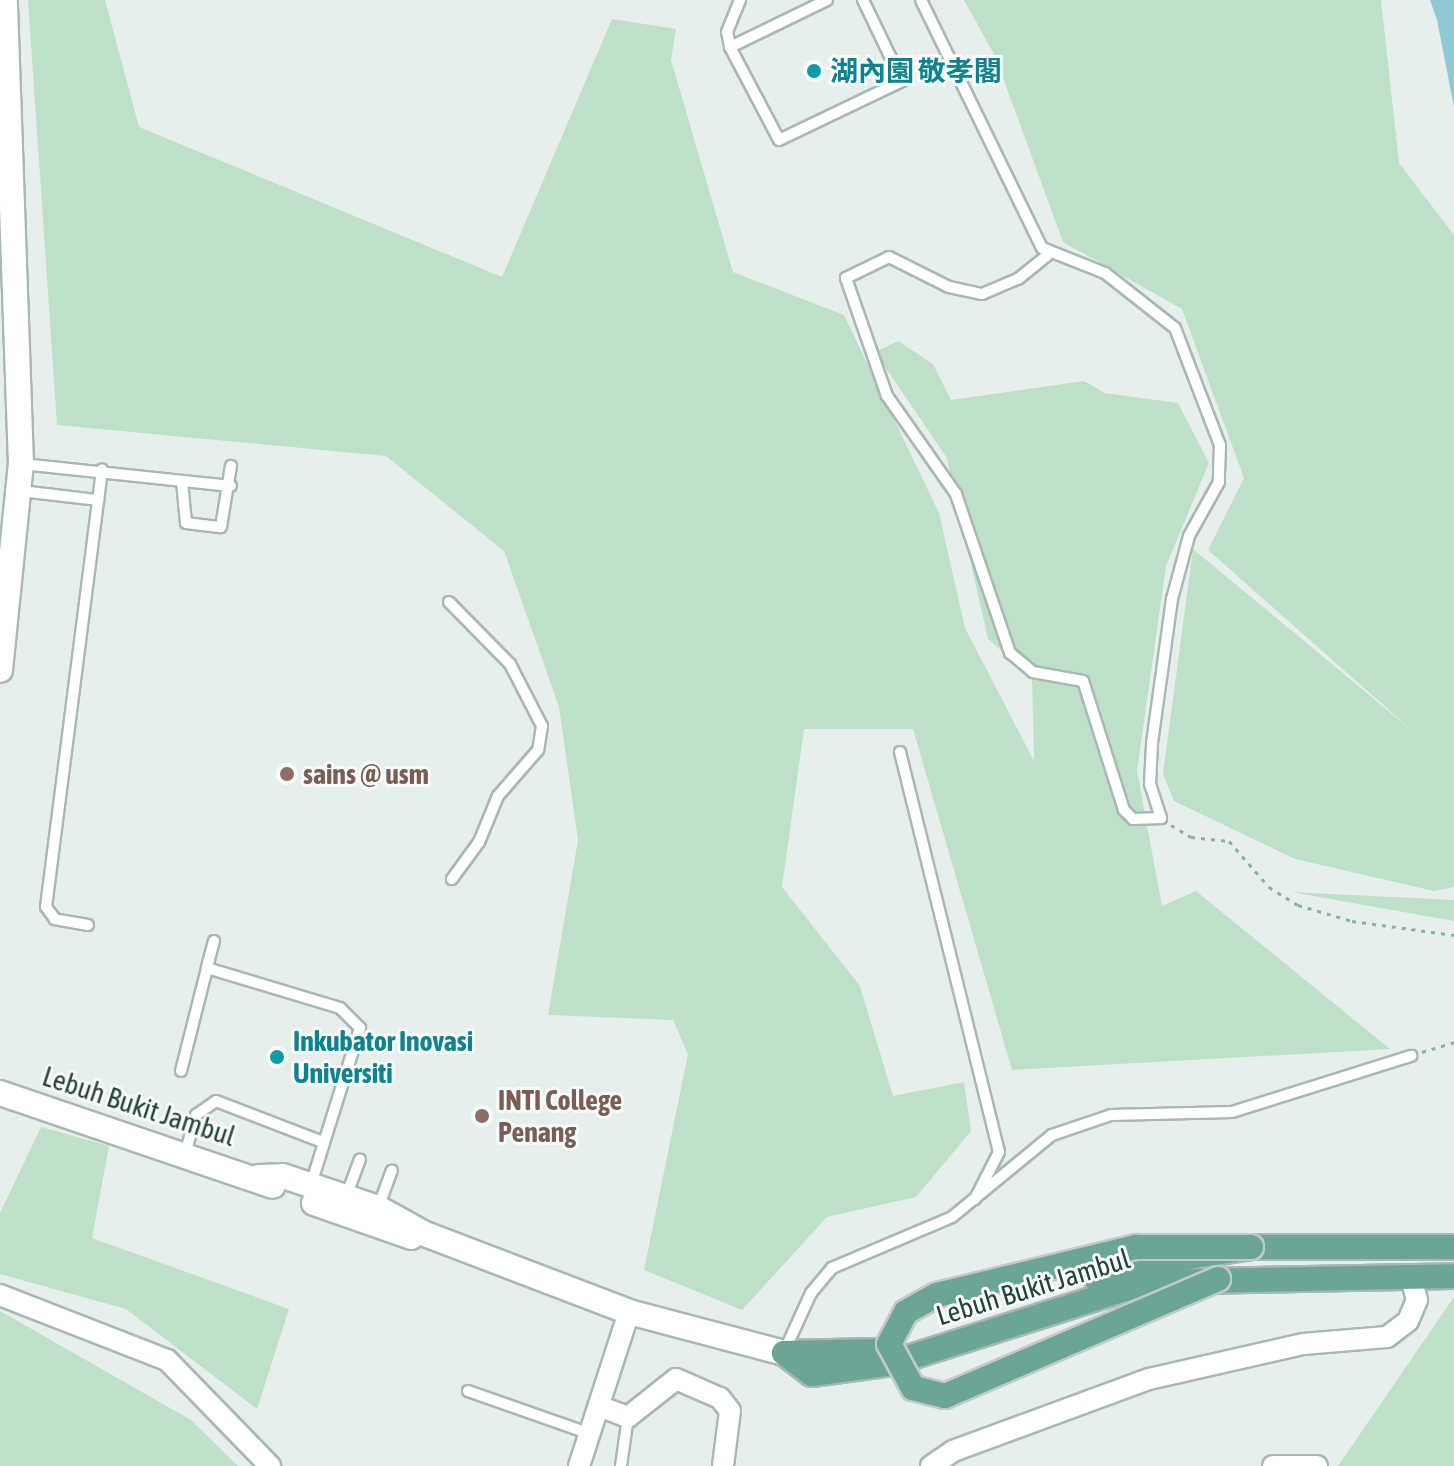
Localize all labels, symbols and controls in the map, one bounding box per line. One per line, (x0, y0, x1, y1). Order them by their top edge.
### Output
place label: 湖內園 敬孝閣 (830, 54, 1002, 88)
marker: 湖內園 敬孝閣 (805, 62, 823, 80)
place label: sains @ usm (303, 757, 429, 791)
marker: sains @ usm (278, 765, 296, 783)
place label: Inkubator Inovasi Universiti (293, 1024, 473, 1090)
marker: Inkubator Inovasi Universiti (268, 1048, 286, 1066)
street label: Lebuh Bukit Jambul (38, 1059, 240, 1153)
place label: INTI College Penang (498, 1083, 622, 1149)
marker: INTI College Penang (473, 1107, 491, 1125)
street label: Lebuh Bukit Jambul (932, 1242, 1134, 1332)

